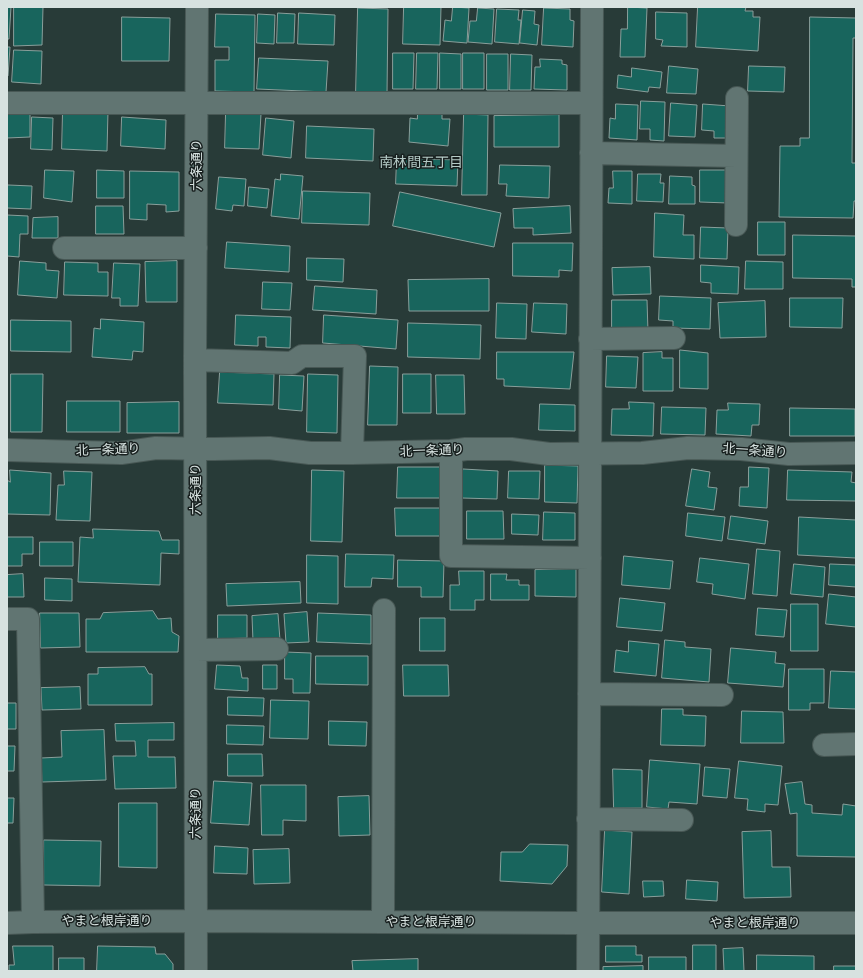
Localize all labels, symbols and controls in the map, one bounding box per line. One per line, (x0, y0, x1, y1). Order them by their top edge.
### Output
street label: 六条通り (189, 139, 205, 191)
district label: 南林間五丁目 (379, 155, 463, 171)
street label: 北一条通り (75, 441, 141, 459)
street label: 北一条通り (722, 441, 788, 461)
street label: 北一条通り (399, 442, 465, 460)
street label: 六条通り (188, 463, 204, 515)
street label: 六条通り (188, 787, 204, 839)
street label: やまと根岸通り (62, 913, 152, 929)
street label: やまと根岸通り (386, 914, 476, 930)
street label: やまと根岸通り (710, 915, 800, 931)

